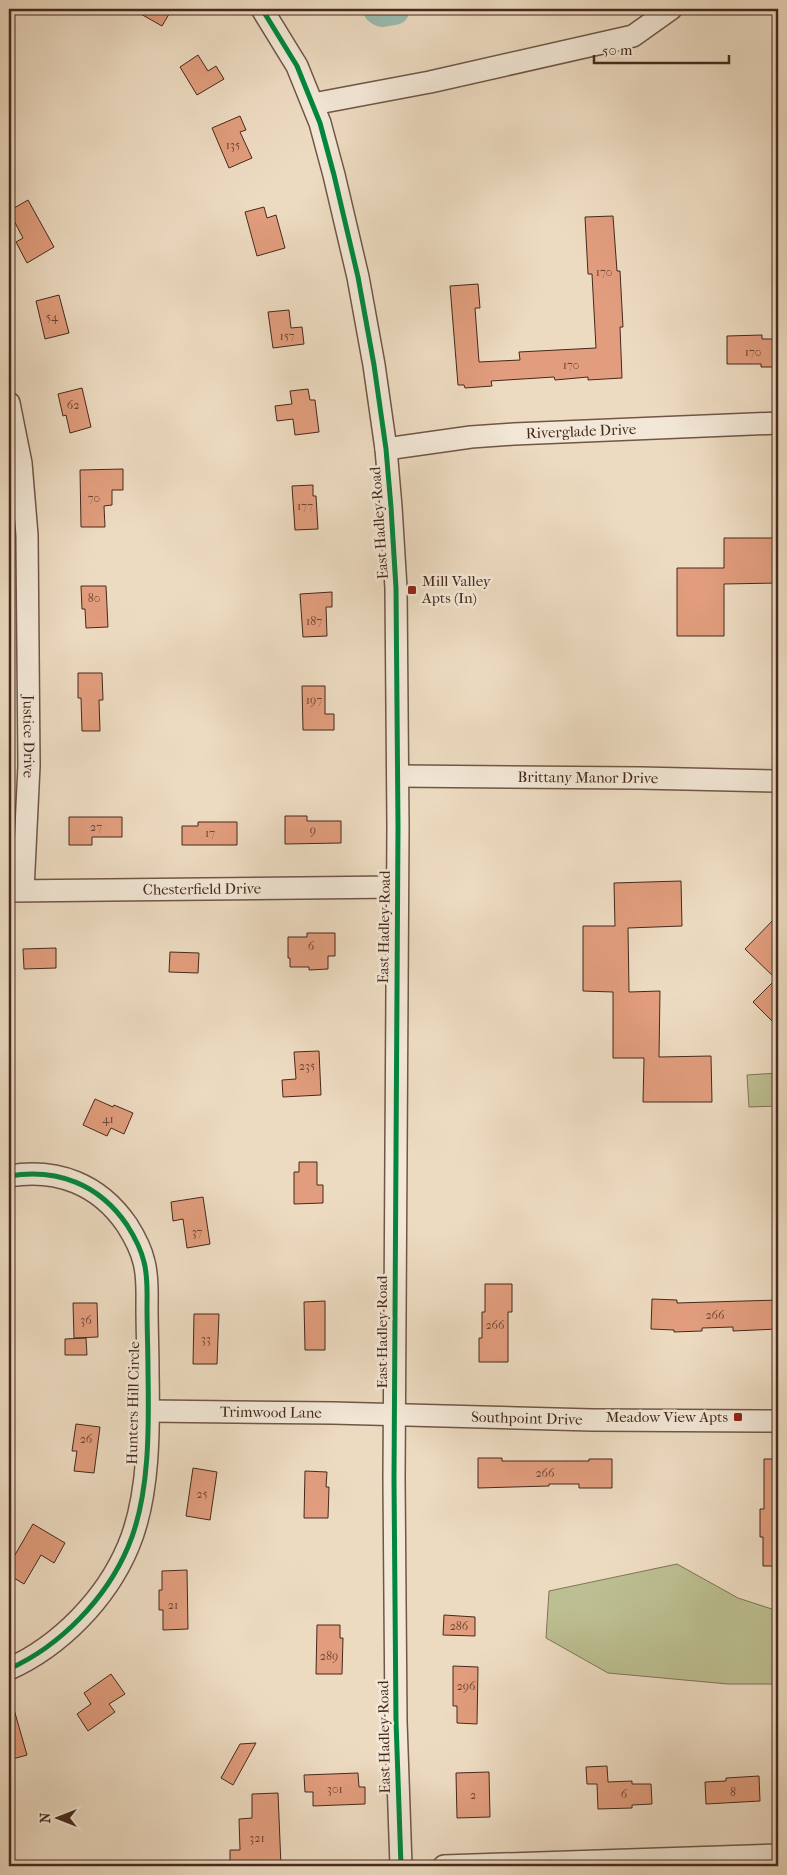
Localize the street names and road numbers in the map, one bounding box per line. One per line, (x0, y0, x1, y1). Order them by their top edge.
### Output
street label: Riverglade Drive (525, 420, 637, 443)
street label: East Hadley Road (366, 465, 392, 580)
street label: Justice Drive (19, 694, 38, 779)
street label: Brittany Manor Drive (518, 768, 659, 787)
street label: East Hadley Road (374, 870, 394, 984)
street label: Chesterfield Drive (143, 879, 262, 899)
street label: East Hadley Road (373, 1275, 391, 1389)
street label: Hunters Hill Circle (123, 1341, 143, 1465)
street label: Trimwood Lane (220, 1403, 323, 1422)
street label: Southpoint Drive (471, 1408, 583, 1429)
street label: East Hadley Road (374, 1680, 394, 1794)

